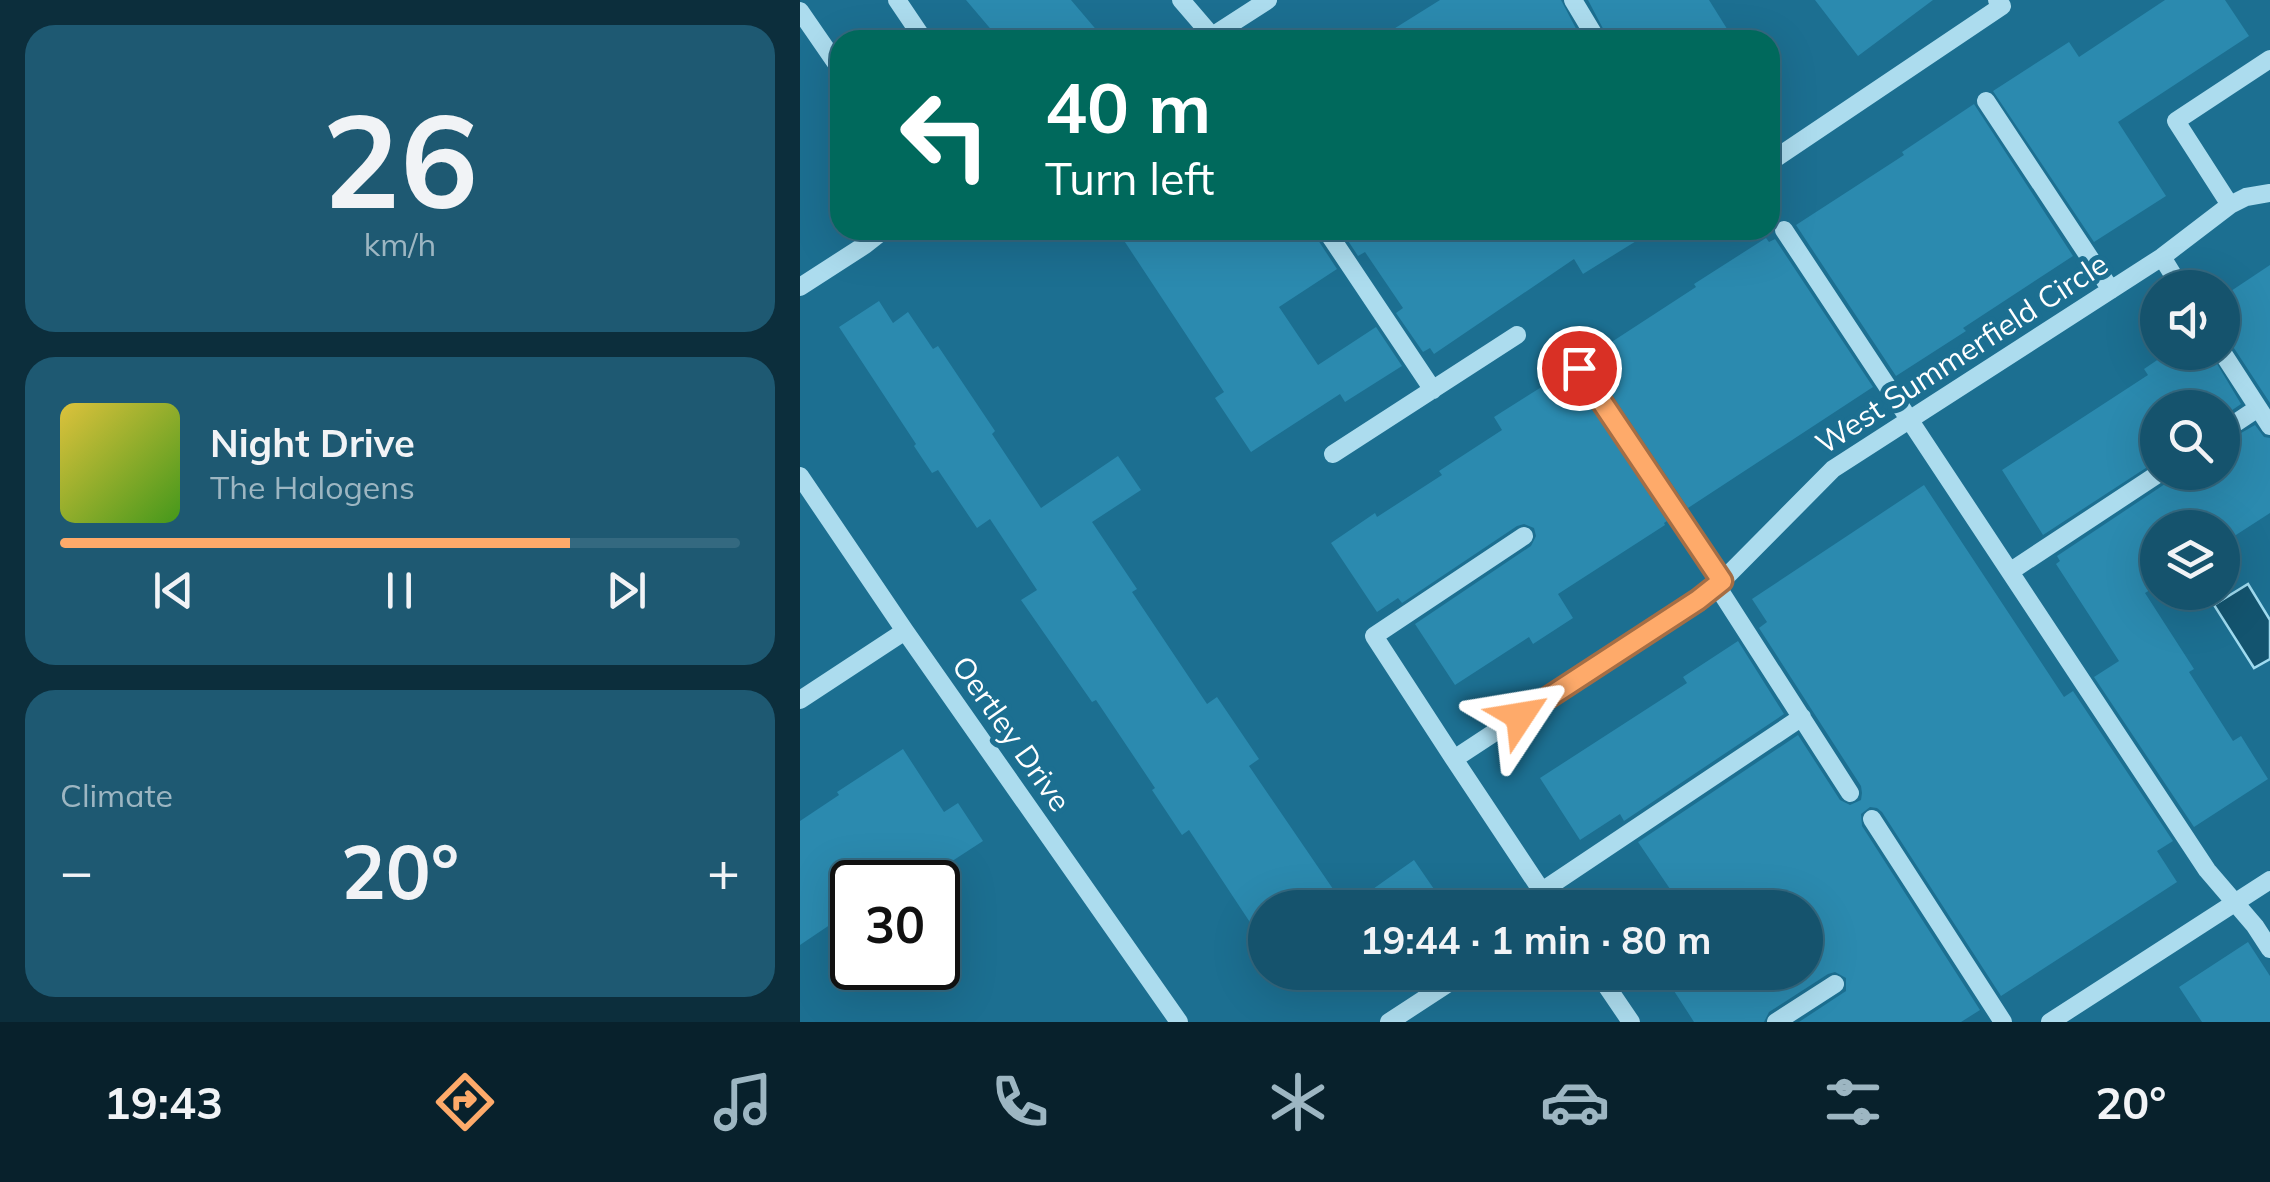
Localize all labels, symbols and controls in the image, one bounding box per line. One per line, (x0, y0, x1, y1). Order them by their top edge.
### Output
text: 40 m (1045, 63, 1211, 151)
icon: left (880, 70, 1010, 200)
text: 26 (322, 77, 478, 241)
text: Turn left (1045, 150, 1214, 206)
text: km/h (364, 224, 436, 264)
street label: West Summerfield Circle (1808, 244, 2115, 462)
map controls (2140, 270, 2240, 610)
button: sound (2140, 270, 2240, 370)
pin (1537, 326, 1622, 411)
icon: arrive (1552, 341, 1607, 396)
button: search (2140, 390, 2240, 490)
text: Night Drive (210, 419, 415, 467)
text: The Halogens (210, 467, 415, 507)
button: layers (2140, 510, 2240, 610)
icon: previous (146, 563, 201, 618)
icon: pause (372, 563, 427, 618)
icon: next (599, 563, 654, 618)
street label: Oertley Drive (944, 648, 1079, 819)
position arrow (1468, 664, 1572, 768)
text: Climate (60, 775, 173, 815)
text: 20° (341, 824, 459, 918)
text: − (60, 836, 93, 905)
text: + (707, 836, 740, 905)
speed limit sign: 30 (830, 860, 960, 990)
text: 19:44 · 1 min · 80 m (1360, 916, 1711, 964)
icon: directions (430, 1067, 500, 1137)
icon: music (708, 1067, 778, 1137)
icon: phone (985, 1067, 1055, 1137)
icon: climate (1263, 1067, 1333, 1137)
icon: car (1540, 1067, 1610, 1137)
icon: filters (1818, 1067, 1888, 1137)
text: 19:43 (104, 1074, 223, 1130)
text: 20° (2095, 1074, 2166, 1130)

